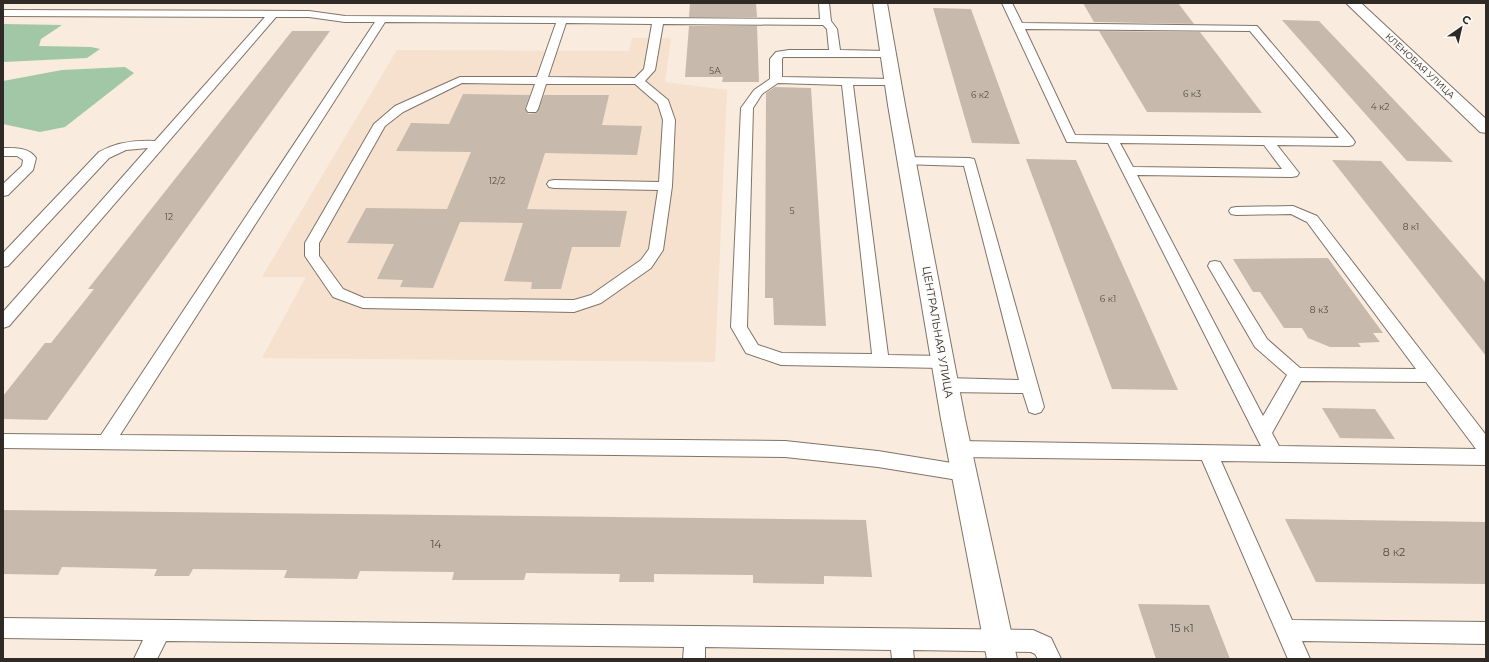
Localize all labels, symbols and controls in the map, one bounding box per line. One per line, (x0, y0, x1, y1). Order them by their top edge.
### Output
north arrow (1441, 8, 1481, 48)
text: С (1459, 12, 1474, 28)
street label: КЛЕНОВАЯ УЛИЦА (1383, 31, 1458, 101)
house number: 5А (709, 65, 721, 76)
house number: 6 к3 (1183, 88, 1201, 99)
house number: 6 к2 (971, 89, 989, 100)
house number: 4 к2 (1371, 101, 1389, 112)
house number: 12/2 (489, 175, 505, 186)
house number: 5 (789, 205, 795, 216)
house number: 12 (165, 211, 173, 222)
house number: 8 к1 (1403, 221, 1419, 232)
street label: ЦЕНТРАЛЬНАЯ УЛИЦА (919, 265, 957, 400)
house number: 6 к1 (1100, 293, 1116, 304)
house number: 8 к3 (1310, 304, 1328, 315)
house number: 14 (430, 537, 442, 551)
house number: 8 к2 (1383, 545, 1405, 559)
house number: 15 к1 (1170, 621, 1194, 635)

